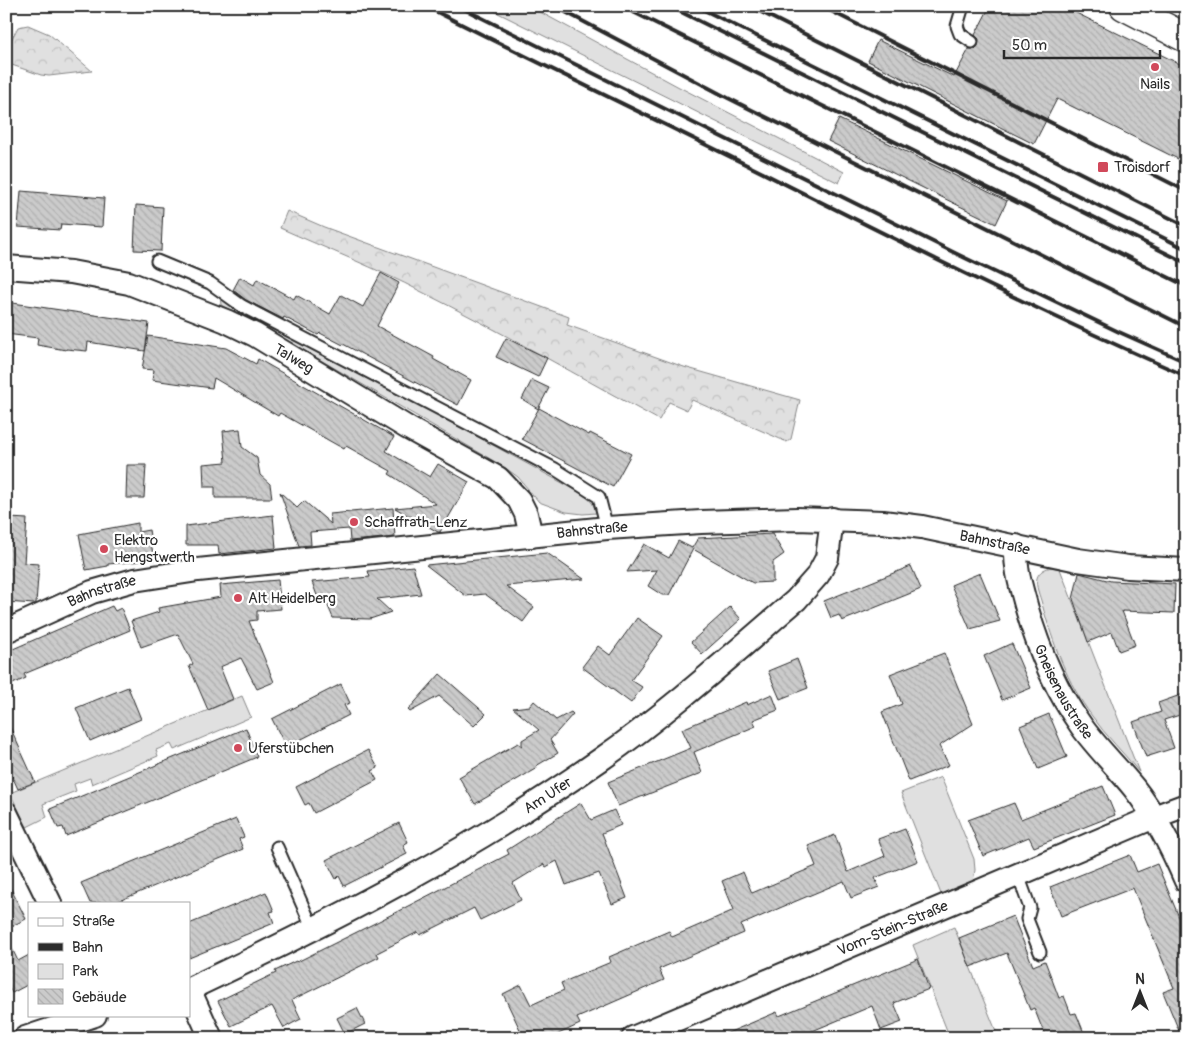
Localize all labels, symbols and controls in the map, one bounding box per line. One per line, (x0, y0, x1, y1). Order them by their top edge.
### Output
scale bar (1004, 28, 1161, 60)
text: 50 m (1012, 36, 1047, 55)
marker: Nails (1149, 61, 1161, 73)
place label: Nails (1140, 75, 1170, 94)
place label: Troisdorf (1114, 158, 1171, 177)
marker: Troisdorf (1096, 160, 1110, 174)
street label: Talweg (270, 339, 317, 378)
place label: Schaffrath-Lenz (364, 513, 468, 532)
marker: Schaffrath-Lenz (348, 516, 360, 528)
street label: Bahnstraße (556, 517, 629, 543)
street label: Bahnstraße (958, 526, 1032, 559)
place label: Elektro Hengstwerth (114, 531, 195, 567)
marker: Elektro Hengstwerth (98, 543, 110, 555)
street label: Bahnstraße (64, 570, 139, 611)
place label: Alt Heidelberg (248, 589, 336, 608)
marker: Alt Heidelberg (232, 592, 244, 604)
street label: Gneisenaustraße (1030, 641, 1098, 744)
place label: Uferstübchen (248, 739, 334, 758)
marker: Uferstübchen (232, 742, 244, 754)
street label: Am Ufer (520, 772, 576, 818)
street label: Vom-Stein-Straße (834, 896, 951, 960)
legend (28, 902, 190, 1016)
text: Straße (72, 912, 115, 931)
text: Bahn (72, 938, 103, 957)
text: Park (72, 962, 99, 981)
north arrow (1114, 966, 1164, 1016)
text: N (1135, 971, 1145, 988)
text: Gebäude (72, 988, 127, 1007)

